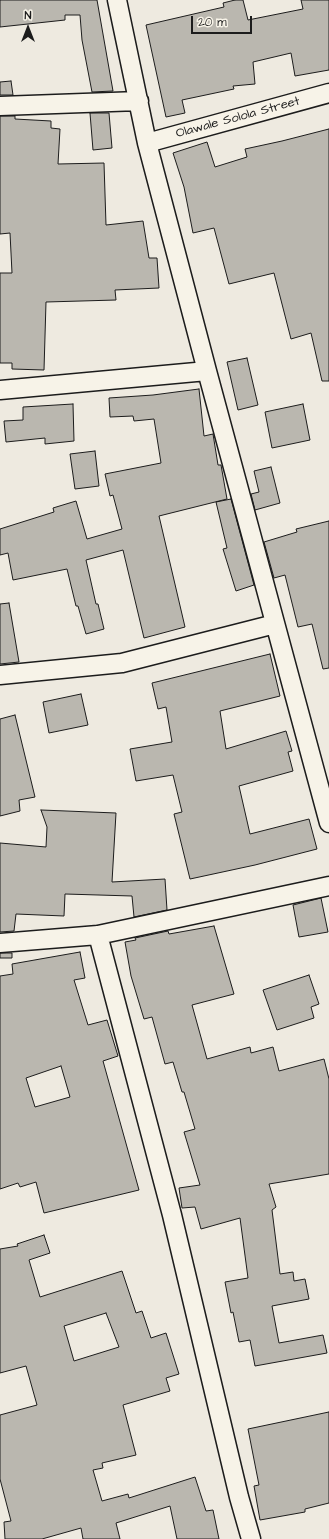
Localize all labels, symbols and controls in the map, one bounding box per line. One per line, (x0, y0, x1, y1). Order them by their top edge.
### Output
north arrow (8, 8, 48, 48)
text: N (25, 8, 31, 23)
scale bar (193, 8, 254, 34)
text: 20 m (198, 14, 227, 31)
street label: Olawale Solola Street (174, 94, 302, 142)

